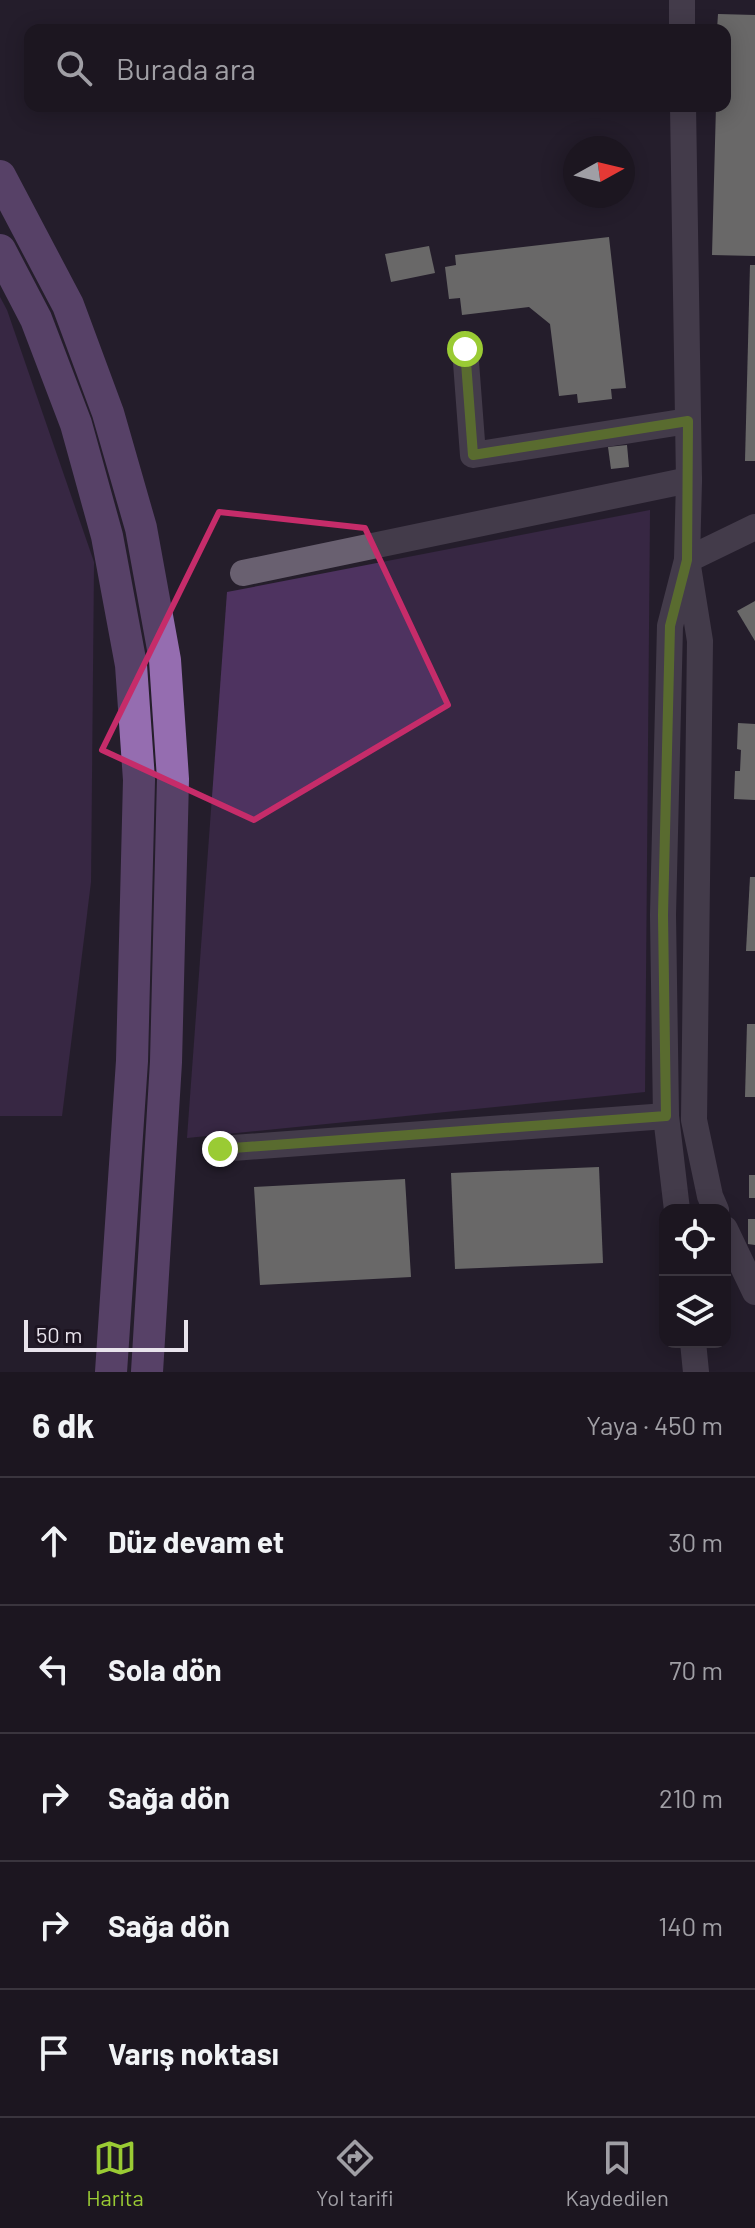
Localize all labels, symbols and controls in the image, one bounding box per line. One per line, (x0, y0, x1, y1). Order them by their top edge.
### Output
search box (24, 24, 731, 112)
icon: search (52, 46, 96, 90)
text: Burada ara (116, 50, 256, 86)
north arrow (563, 136, 635, 208)
route start (447, 331, 483, 367)
route end (202, 1131, 238, 1167)
map controls (659, 1204, 731, 1348)
button: locate (659, 1204, 731, 1276)
button: layers (659, 1276, 731, 1348)
scale bar (24, 1316, 188, 1352)
text: 50 m (36, 1321, 82, 1347)
text: 6 dk (32, 1404, 94, 1445)
text: Yaya · 450 m (586, 1409, 723, 1440)
icon: ahead (32, 1519, 76, 1563)
text: Düz devam et (108, 1523, 284, 1559)
text: 30 m (668, 1526, 723, 1557)
icon: left (32, 1647, 76, 1691)
text: Sola dön (108, 1651, 222, 1687)
text: 70 m (669, 1654, 723, 1685)
icon: right (32, 1775, 76, 1819)
text: Sağa dön (108, 1779, 230, 1815)
text: 210 m (659, 1782, 723, 1813)
icon: right (32, 1903, 76, 1947)
text: Sağa dön (108, 1907, 230, 1943)
text: 140 m (658, 1910, 723, 1941)
icon: arrive (32, 2031, 76, 2075)
text: Varış noktası (108, 2035, 279, 2071)
tab: Harita (86, 2136, 144, 2210)
tab: Yol tarifi (316, 2136, 393, 2210)
tab: Kaydedilen (565, 2136, 669, 2210)

